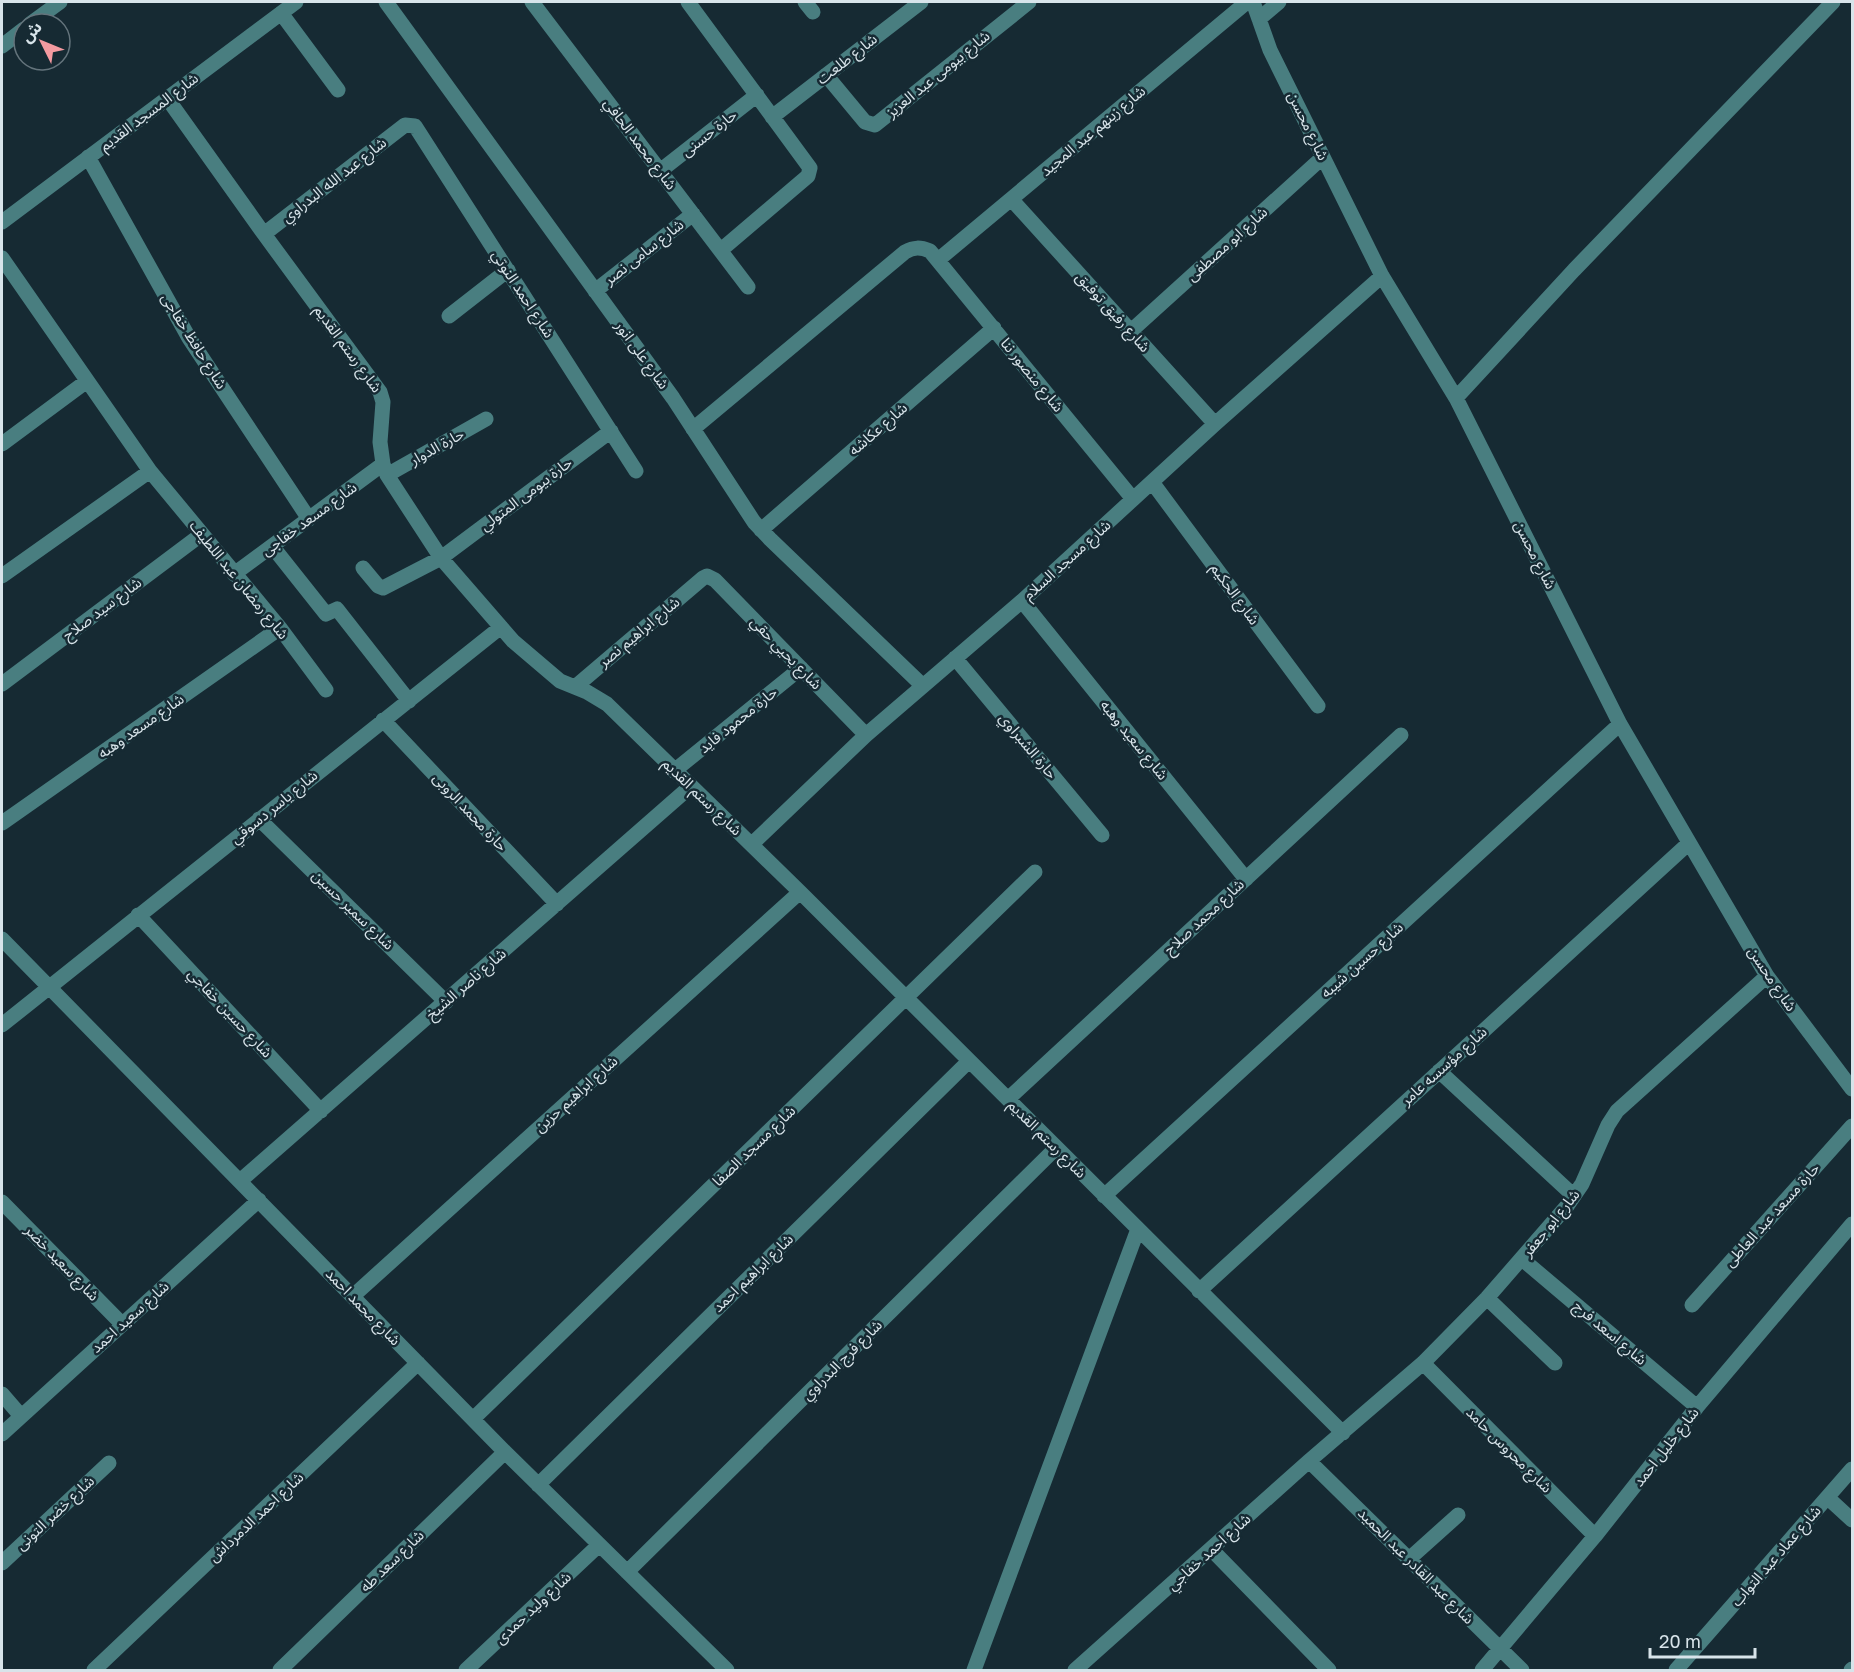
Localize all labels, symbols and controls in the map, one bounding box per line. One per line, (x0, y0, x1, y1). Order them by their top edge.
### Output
north arrow (12, 12, 72, 72)
text: ش (16, 17, 46, 47)
street label: شارع بيومى عبد العزيز (881, 26, 995, 124)
street label: شارع طلعت (813, 29, 883, 91)
street label: شارع المسجد القديم (95, 68, 204, 157)
street label: شارع زينهم عبد المجيد (1036, 81, 1151, 182)
street label: شارع محسن (1281, 88, 1333, 165)
street label: شارع محمد الحافي (597, 94, 681, 195)
street label: حارة حسنى (677, 105, 741, 160)
street label: شارع عبد الله البدراوي (277, 133, 392, 229)
street label: شارع ابو مصطفى (1182, 202, 1273, 287)
street label: شارع سامى نصر (599, 214, 689, 292)
street label: شارع احمد النوتي (485, 246, 559, 343)
street label: شارع رفيق توفيق (1070, 267, 1155, 358)
street label: شارع حافظ خفاجى (155, 289, 232, 394)
street label: شارع رستم القديم (308, 301, 387, 398)
street label: شارع على انور (608, 316, 674, 395)
street label: شارع منصور ننا (994, 334, 1068, 418)
street label: شارع عكاشه (844, 398, 913, 462)
street label: حارة الدوار (405, 424, 467, 470)
street label: حارة بيومى المتولي (476, 452, 577, 537)
street label: شارع مسعد خفاجى (257, 477, 362, 562)
street label: شارع مسجد السلام (1019, 515, 1117, 606)
street label: شارع رمضان عبد اللطيف (183, 516, 293, 645)
street label: شارع محسن (1507, 517, 1561, 594)
street label: شارع الحكيم (1204, 559, 1264, 630)
street label: شارع سيد صلاح (58, 573, 147, 647)
street label: شارع ابراهيم نصر (593, 592, 685, 674)
street label: شارع يحيي حقي (744, 612, 826, 696)
street label: حارة محمود فايد (695, 682, 781, 757)
street label: شارع مسعد وهبه (94, 689, 189, 765)
street label: شارع سعيد وهبه (1094, 696, 1173, 786)
street label: حارة الشبراوي (993, 709, 1062, 784)
street label: شارع رستم القديم (656, 754, 746, 842)
street label: شارع ياسر دسوقي (226, 765, 323, 850)
street label: حارة محمد الروبى (429, 768, 512, 855)
street label: شارع سمير حسين (306, 866, 399, 956)
street label: شارع محمد صلاح (1160, 874, 1250, 961)
street label: شارع حسين شيبه (1316, 917, 1409, 1004)
street label: شارع ناصر الشيخ (422, 943, 512, 1026)
street label: شارع محسن (1741, 943, 1801, 1017)
street label: شارع حسين خفاجي (182, 964, 277, 1064)
street label: شارع مؤسسه عامر (1396, 1022, 1493, 1112)
street label: شارع ابراهيم حزين (530, 1051, 624, 1138)
street label: شارع رستم القديم (1002, 1095, 1091, 1184)
street label: شارع مسجد الصفا (708, 1101, 801, 1192)
street label: حارة مسعد عبد العاطى (1720, 1159, 1823, 1271)
street label: شارع ابو جعفر (1517, 1185, 1586, 1263)
street label: شارع سعيد خضر (18, 1220, 104, 1307)
street label: شارع ابراهيم احمد (708, 1229, 799, 1318)
street label: شارع محمد احمد (320, 1264, 405, 1351)
street label: شارع سعيد احمد (87, 1276, 175, 1359)
street label: شارع اسعد فرج (1568, 1296, 1651, 1371)
street label: شارع فرج البدراوي (797, 1315, 888, 1406)
street label: شارع محروس حامد (1460, 1403, 1557, 1499)
street label: شارع خليل احمد (1629, 1403, 1705, 1492)
street label: شارع احمد الدمرداش (204, 1467, 310, 1568)
street label: شارع خضر التونى (11, 1471, 100, 1556)
street label: شارع عماد عبد التواب (1727, 1501, 1827, 1612)
street label: شارع عبد القادر عبد الحميد (1352, 1503, 1479, 1630)
street label: شارع احمد خفاجي (1163, 1509, 1257, 1596)
street label: شارع سعد طه (356, 1525, 430, 1598)
street label: شارع وليد حمدى (490, 1567, 577, 1650)
scale bar (1650, 1621, 1755, 1659)
text: 20 m (1659, 1630, 1701, 1652)

